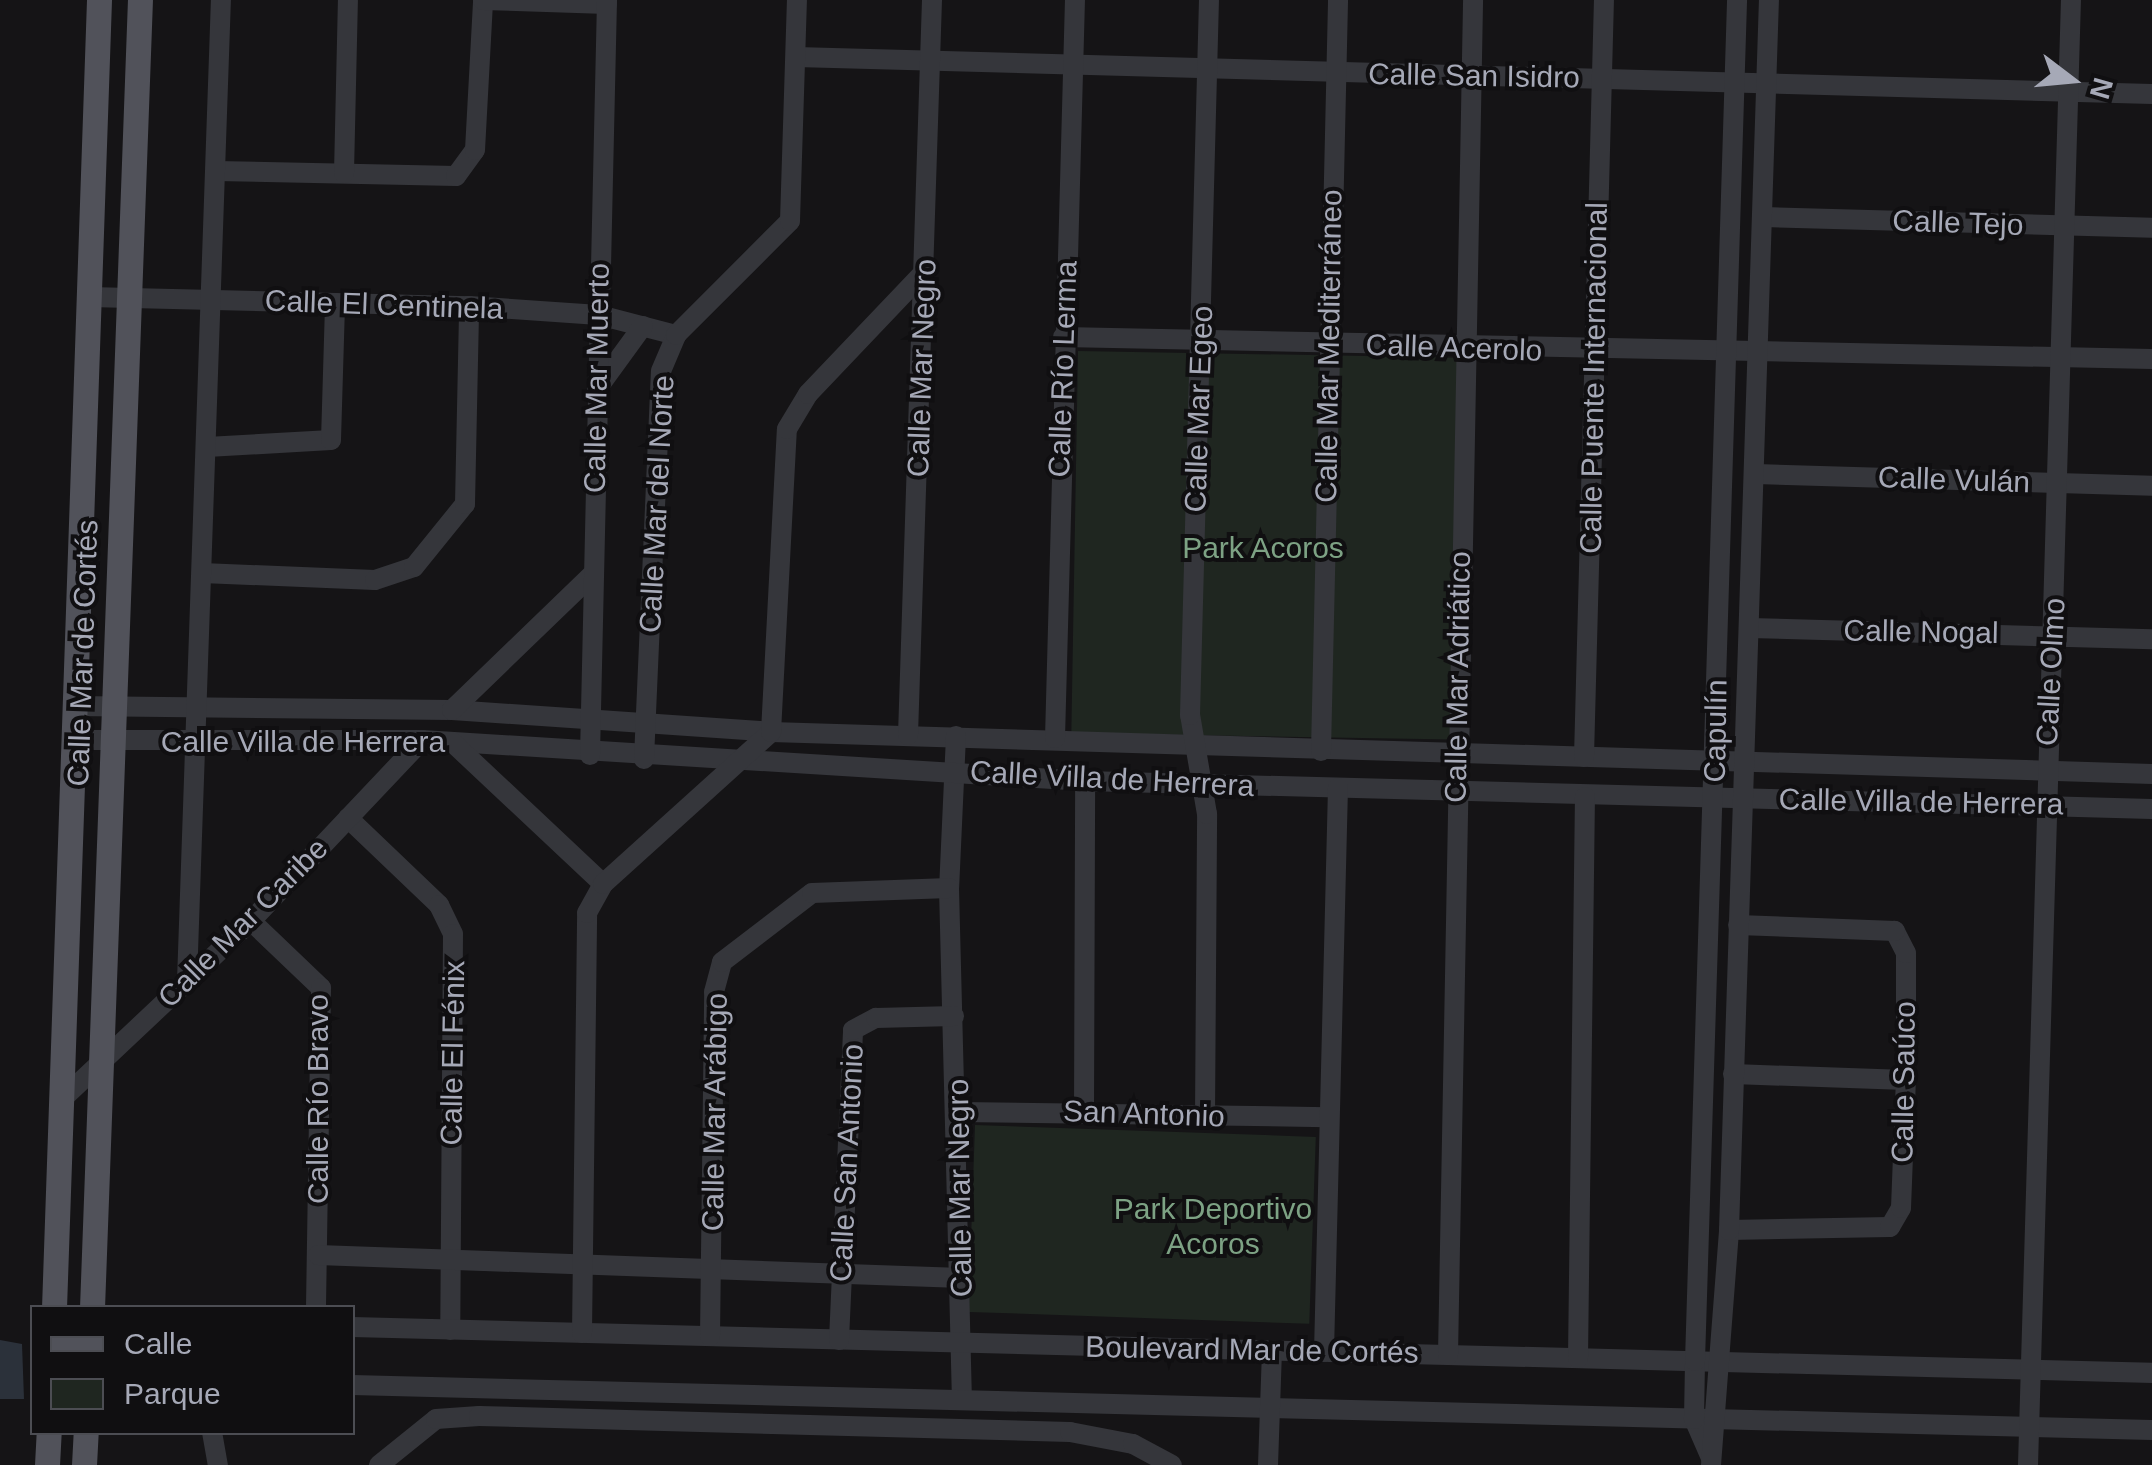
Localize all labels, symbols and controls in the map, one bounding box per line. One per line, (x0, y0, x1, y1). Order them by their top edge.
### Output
north arrow (2022, 30, 2122, 130)
street label: Calle San Isidro (1368, 56, 1580, 96)
text: N (2084, 74, 2119, 102)
street label: Calle Mar Mediterráneo (1308, 189, 1350, 503)
street label: Calle Puente Internacional (1573, 202, 1615, 554)
street label: Calle Tejo (1892, 203, 2024, 243)
street label: Calle Mar Negro (900, 258, 944, 478)
street label: Calle Río Lerma (1041, 260, 1085, 478)
street label: Calle Mar Muerto (577, 263, 617, 493)
street label: Calle El Centinela (264, 283, 504, 327)
street label: Calle Mar Egeo (1177, 305, 1221, 513)
street label: Calle Acerolo (1364, 327, 1544, 369)
street label: Calle Mar del Norte (632, 374, 682, 634)
street label: Calle Vulán (1877, 459, 2031, 501)
street label: Calle Mar de Cortés (60, 519, 106, 787)
park label: Park Acoros (1181, 530, 1345, 566)
street label: Calle Mar Adriático (1438, 550, 1478, 804)
street label: Calle Olmo (2029, 597, 2073, 747)
street label: Calle Nogal (1843, 613, 1999, 651)
street label: Capulín (1697, 679, 1735, 783)
street label: Calle Villa de Herrera (161, 724, 445, 760)
street label: Calle Villa de Herrera (969, 754, 1255, 804)
street label: Calle Villa de Herrera (1778, 782, 2064, 822)
street label: Calle Mar Caribe (151, 831, 335, 1015)
street label: Calle El Fénix (433, 960, 473, 1146)
street label: Calle Mar Arábigo (695, 992, 735, 1232)
street label: Calle Río Bravo (300, 994, 336, 1204)
street label: Calle Saúco (1885, 1001, 1923, 1163)
street label: Calle San Antonio (823, 1042, 871, 1284)
street label: Calle Mar Negro (940, 1078, 980, 1298)
street label: San Antonio (1062, 1093, 1226, 1135)
park label: Park Deportivo Acoros (1114, 1191, 1312, 1262)
legend (30, 1305, 355, 1435)
text: Calle (124, 1327, 192, 1360)
street label: Boulevard Mar de Cortés (1085, 1329, 1419, 1371)
text: Parque (124, 1377, 221, 1410)

